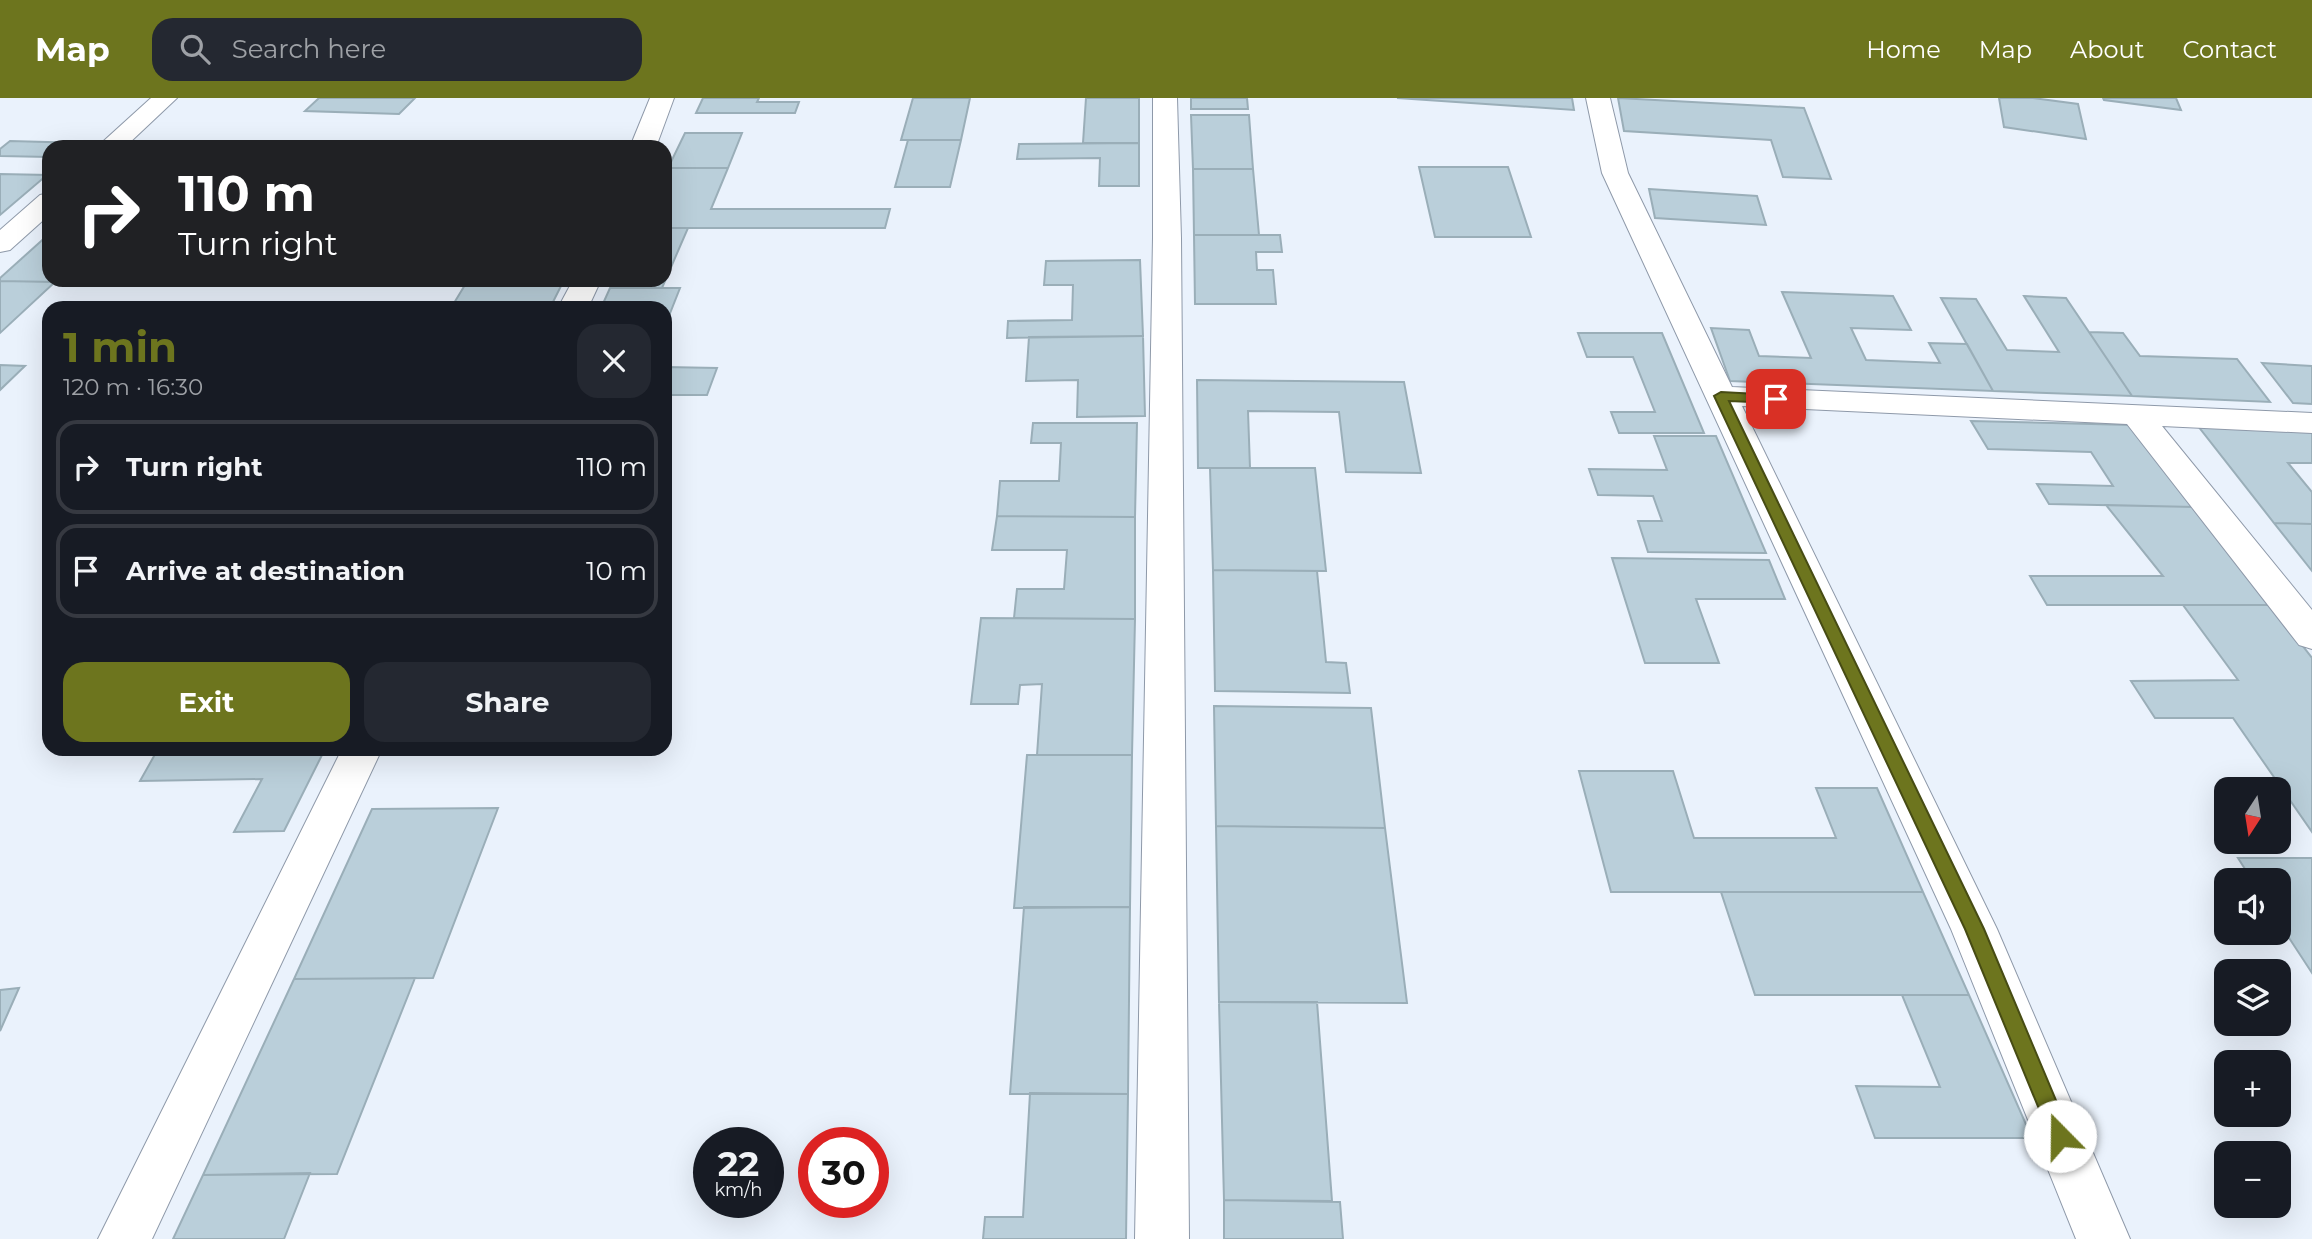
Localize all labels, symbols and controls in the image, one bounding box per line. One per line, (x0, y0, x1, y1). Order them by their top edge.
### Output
search box (152, 18, 642, 81)
text: Map (35, 29, 110, 69)
icon: search (176, 30, 214, 68)
text: Search here (232, 33, 386, 65)
text: Home (1866, 35, 1941, 64)
text: Map (1979, 35, 2032, 64)
text: About (2070, 35, 2144, 64)
text: Contact (2182, 35, 2277, 64)
text: 110 m (178, 164, 315, 223)
icon: right (63, 168, 154, 259)
text: Turn right (178, 224, 338, 263)
text: 1 min (63, 321, 177, 373)
button: close (577, 324, 651, 398)
pin (1746, 369, 1806, 429)
text: 120 m · 16:30 (63, 373, 203, 401)
icon: arrive (1757, 380, 1795, 418)
icon: right (67, 448, 105, 486)
text: Turn right (126, 451, 262, 483)
text: 110 m (577, 451, 647, 483)
icon: arrive (67, 552, 105, 590)
text: Arrive at destination (126, 555, 405, 587)
text: 10 m (586, 555, 647, 587)
button: Exit (63, 662, 350, 742)
button: Share (364, 662, 651, 742)
north arrow (2214, 777, 2291, 854)
map controls (2214, 777, 2291, 1218)
button: sound (2214, 868, 2291, 945)
button: layers (2214, 959, 2291, 1036)
button: + (2214, 1050, 2291, 1127)
position arrow (2023, 1099, 2097, 1173)
speed limit sign: 30 (798, 1127, 889, 1218)
button: − (2214, 1141, 2291, 1218)
text: 22 (718, 1142, 759, 1185)
text: km/h (714, 1179, 763, 1201)

